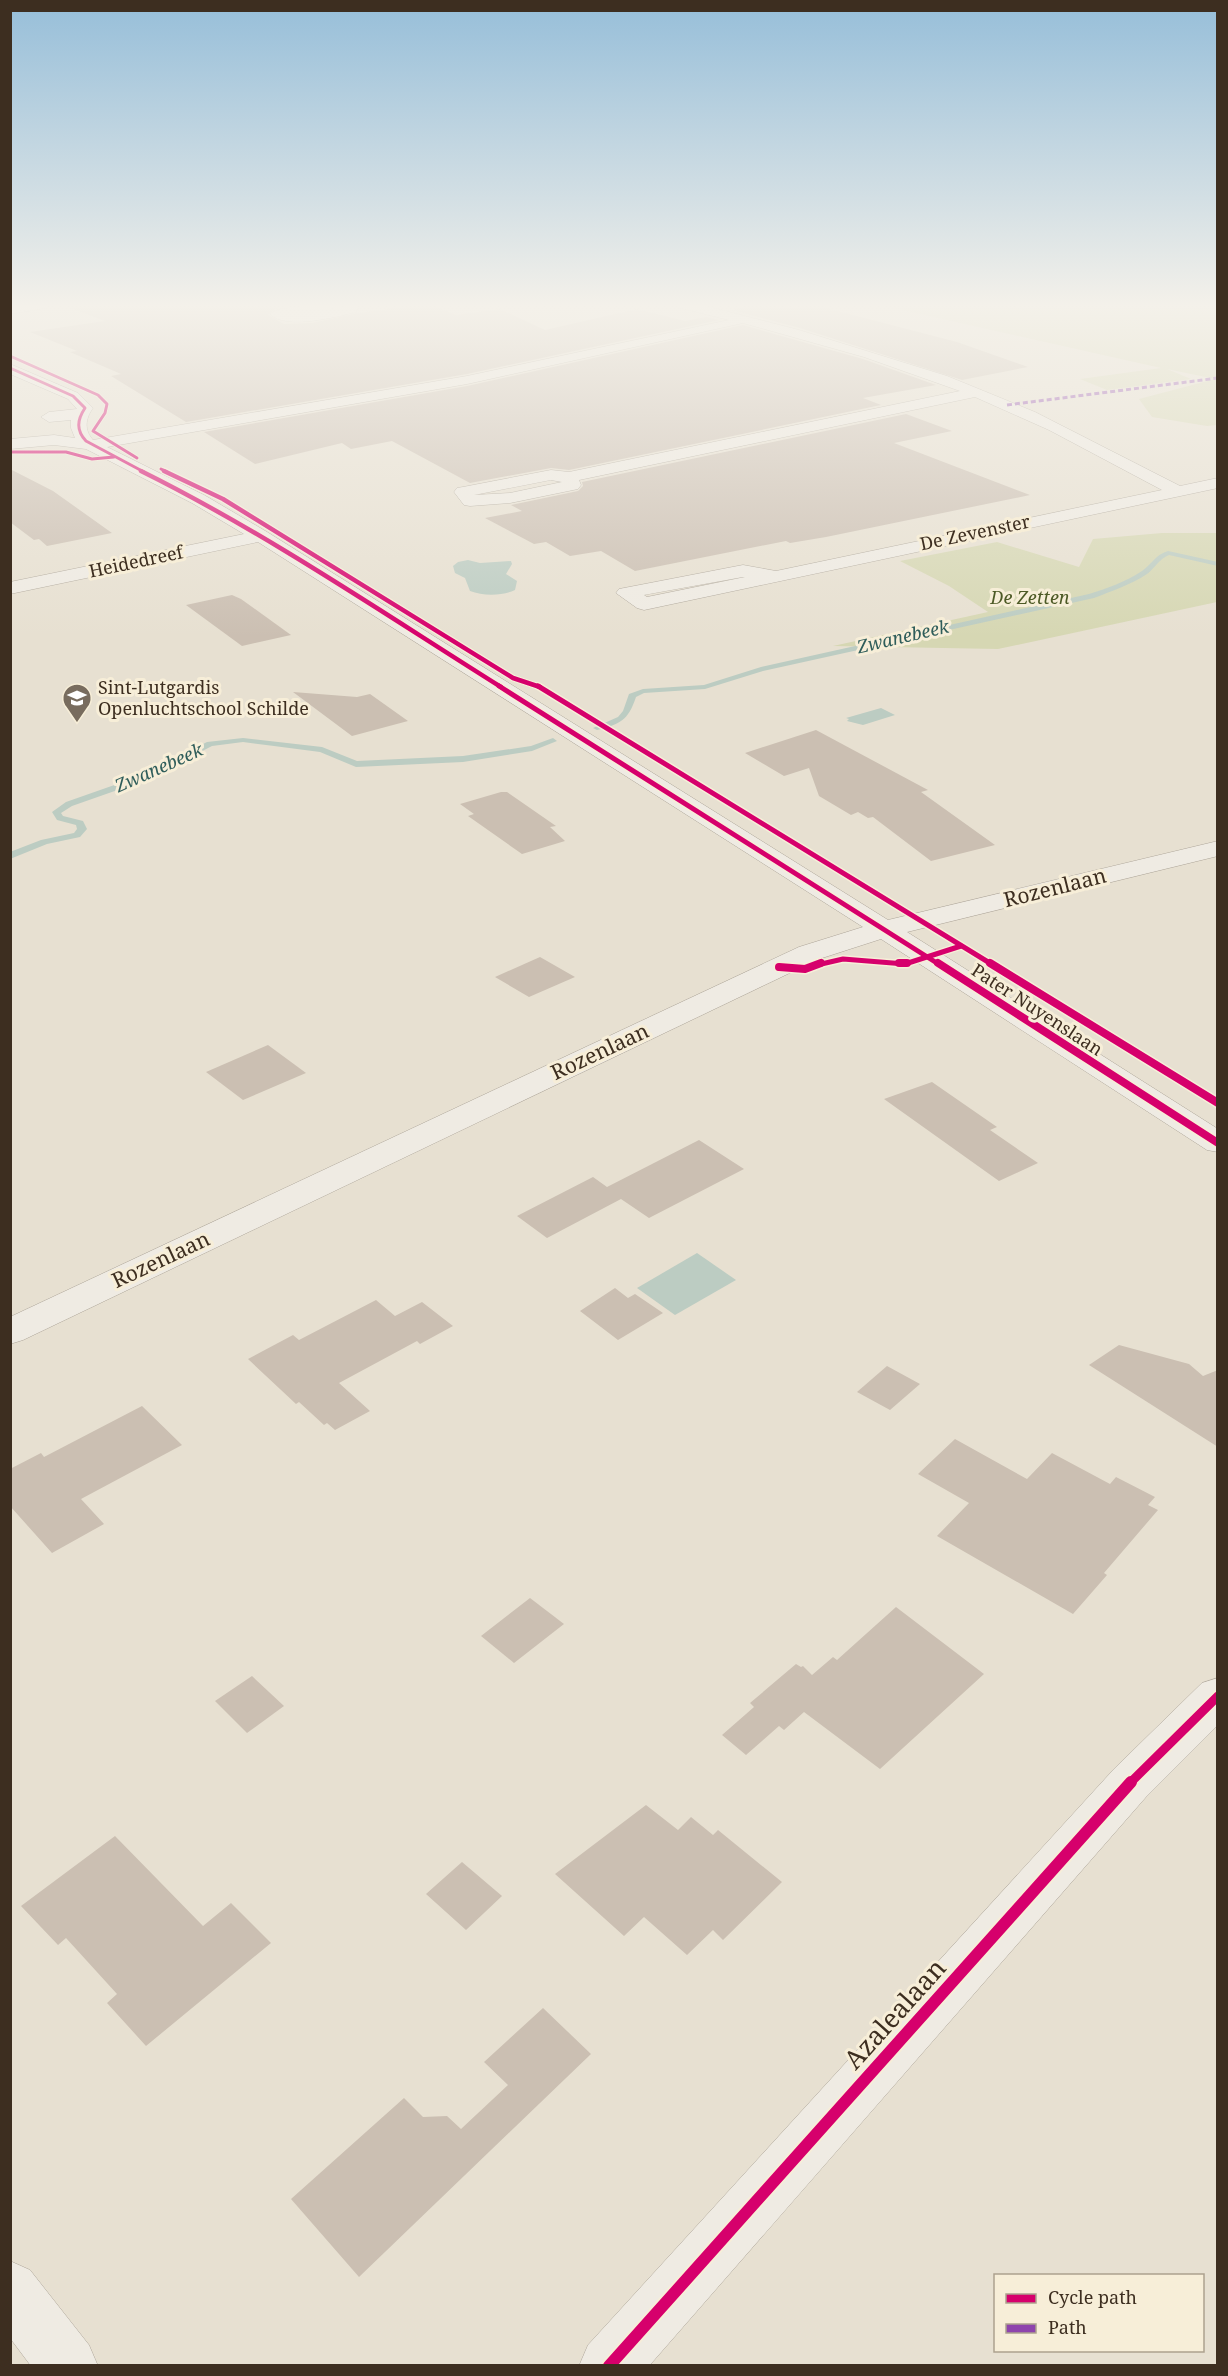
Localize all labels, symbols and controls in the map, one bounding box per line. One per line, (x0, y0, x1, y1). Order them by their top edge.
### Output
street label: De Zevenster (918, 509, 1033, 555)
street label: Heidedreef (86, 539, 186, 583)
park label: De Zetten (989, 585, 1070, 609)
water label: Zwanebeek (853, 614, 952, 658)
place label: Sint-Lutgardis Openluchtschool Schilde (98, 675, 309, 720)
school or university icon: Sint-Lutgardis Openluchtschool Schilde (61, 682, 93, 724)
water label: Zwanebeek (110, 737, 207, 798)
street label: Rozenlaan (1000, 861, 1109, 913)
street label: Pater Nuyenslaan (967, 958, 1108, 1061)
street label: Rozenlaan (546, 1016, 653, 1086)
street label: Rozenlaan (107, 1224, 214, 1294)
street label: Azalealaan (835, 1950, 954, 2076)
legend (994, 2274, 1204, 2352)
text: Cycle path (1048, 2285, 1137, 2309)
text: Path (1048, 2315, 1087, 2339)

